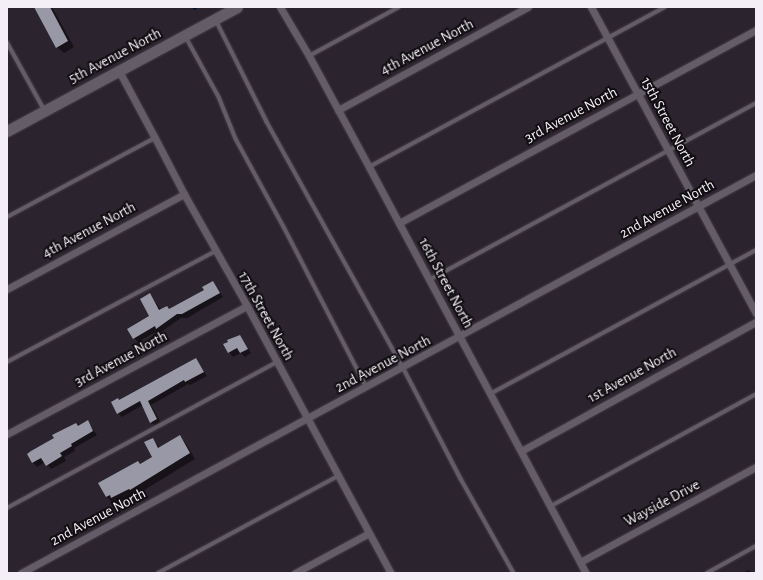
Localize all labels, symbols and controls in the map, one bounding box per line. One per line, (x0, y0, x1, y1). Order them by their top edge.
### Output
street label: 4th Avenue North (377, 15, 477, 79)
street label: 5th Avenue North (66, 24, 164, 88)
street label: 15th Street North (637, 74, 699, 170)
street label: 3rd Avenue North (522, 83, 620, 147)
street label: 2nd Avenue North (616, 176, 718, 242)
street label: 4th Avenue North (39, 198, 139, 262)
street label: 16th Street North (415, 235, 477, 331)
street label: 17th Street North (234, 268, 298, 364)
street label: 3rd Avenue North (72, 327, 170, 391)
street label: 2nd Avenue North (332, 331, 434, 397)
street label: 1st Avenue North (584, 343, 680, 407)
street label: Wayside Drive (621, 476, 703, 530)
street label: 2nd Avenue North (47, 484, 149, 550)

